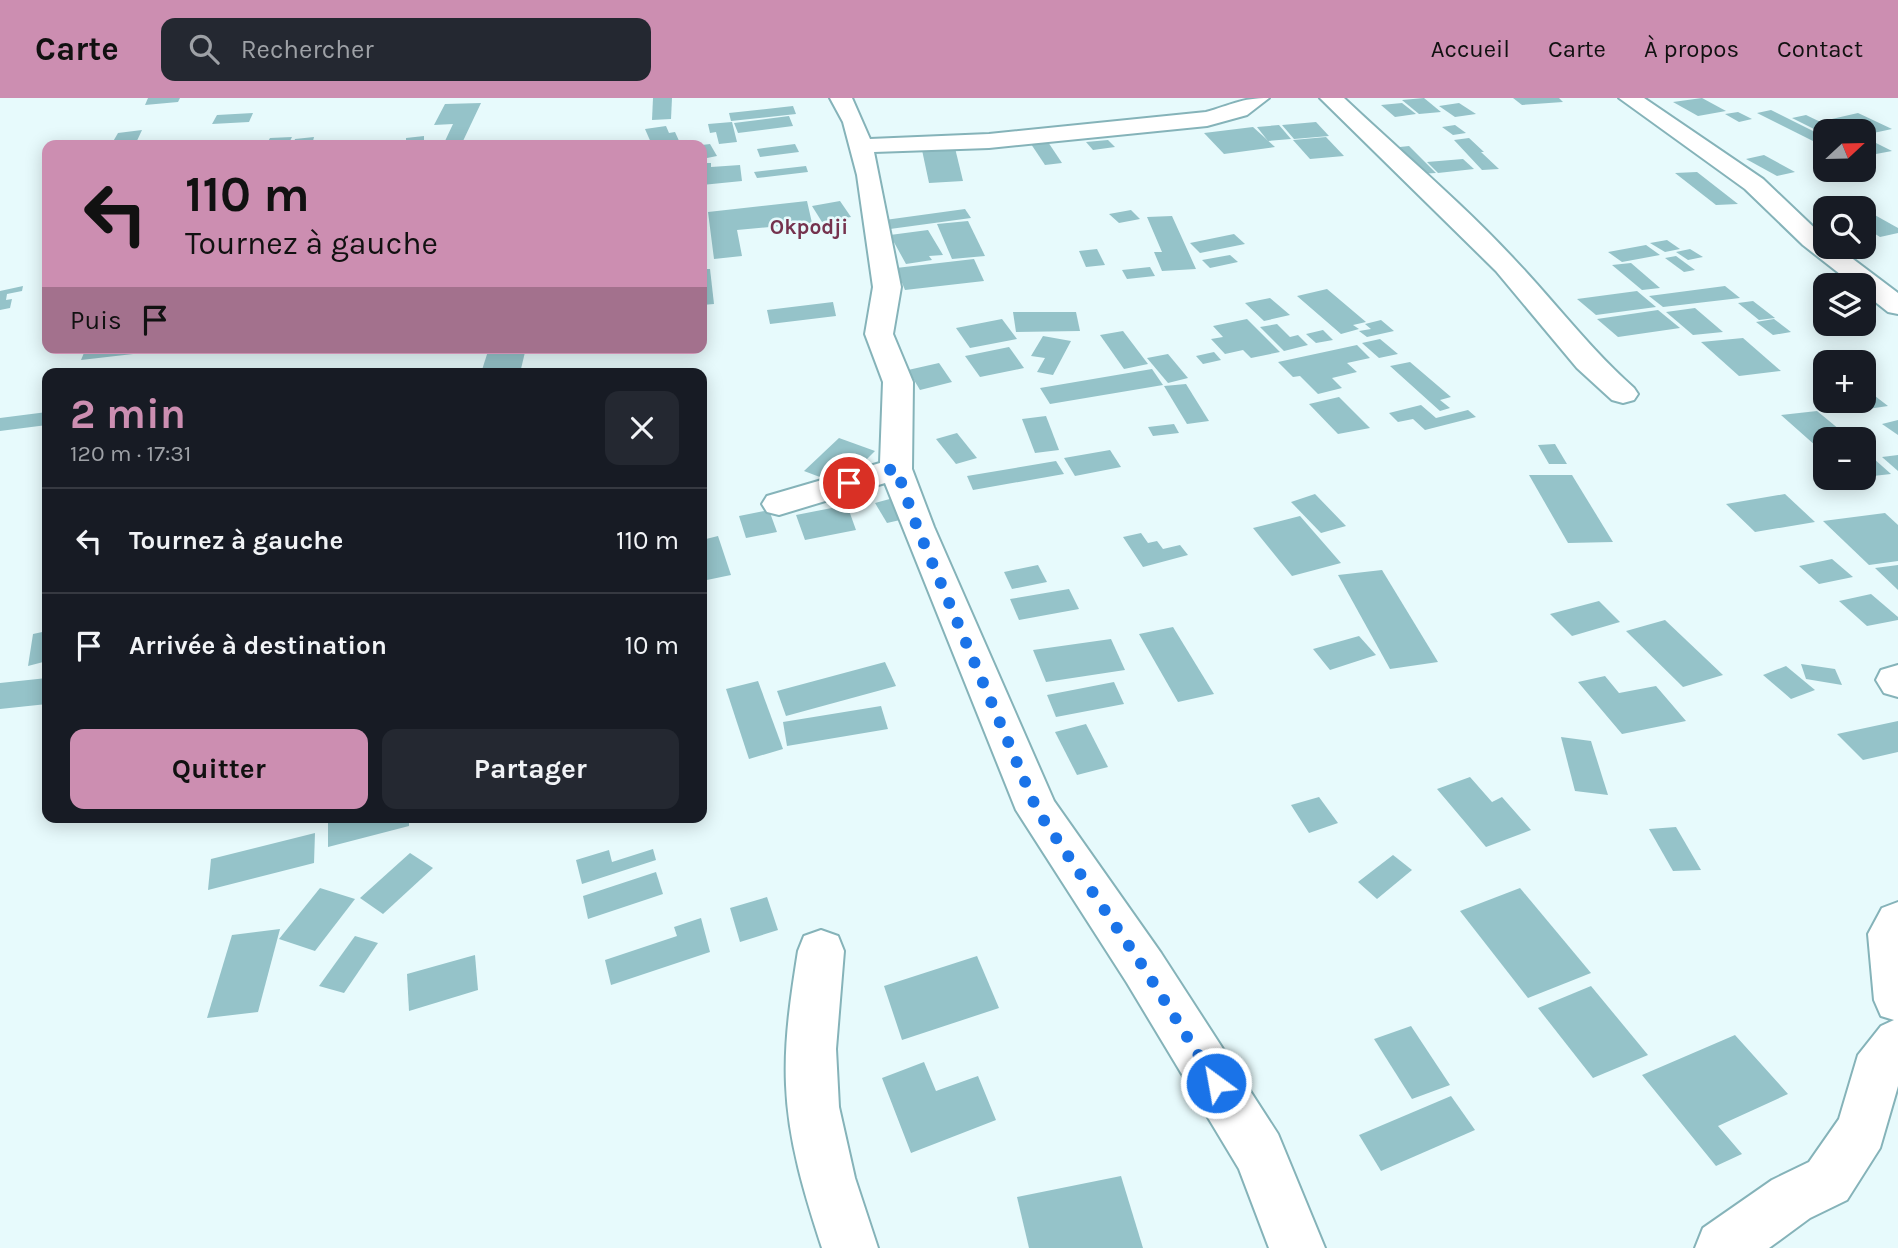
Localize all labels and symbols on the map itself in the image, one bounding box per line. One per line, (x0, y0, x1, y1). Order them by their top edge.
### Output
north arrow (1813, 119, 1876, 182)
district label: Okpodji (770, 215, 848, 239)
pin (819, 453, 879, 513)
position arrow (1179, 1046, 1253, 1120)

